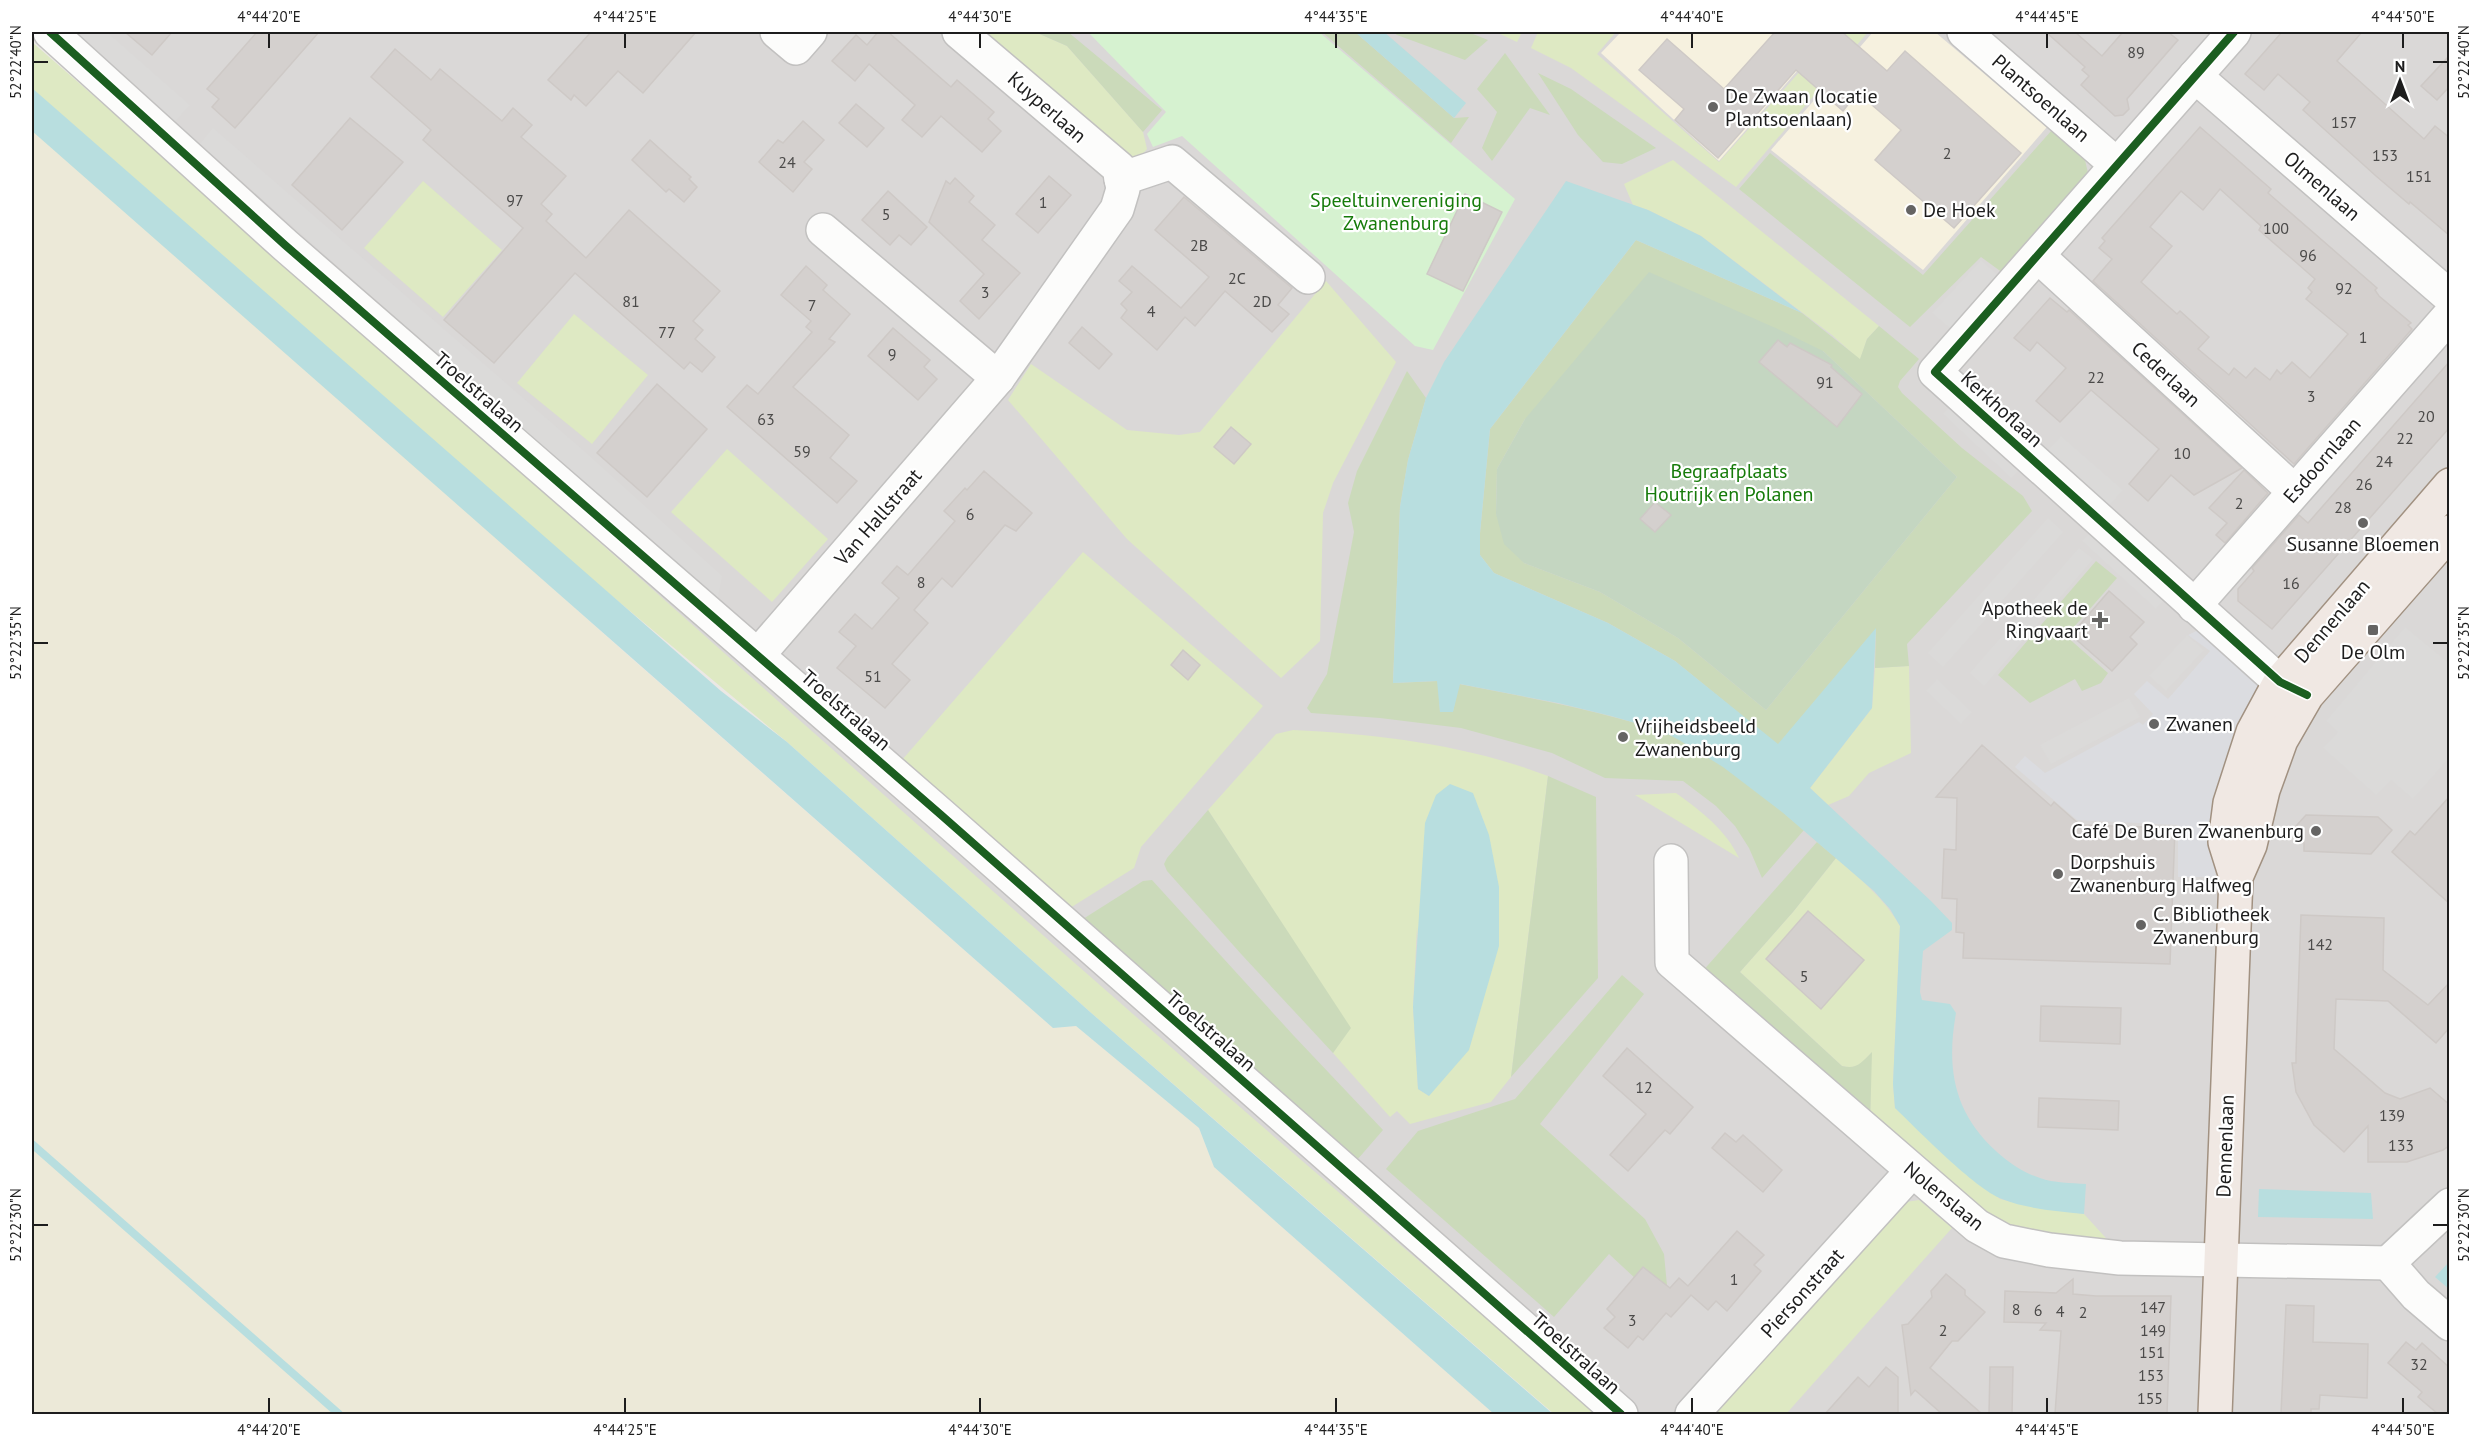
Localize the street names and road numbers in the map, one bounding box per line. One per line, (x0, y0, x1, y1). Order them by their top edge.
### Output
street label: Plantsoenlaan (1987, 48, 2095, 148)
street label: Kuyperlaan (1002, 66, 1092, 148)
street label: Olmenlaan (2278, 146, 2366, 226)
street label: Cederlaan (2126, 335, 2206, 413)
street label: Troelstralaan (429, 346, 529, 438)
street label: Kerkhoflaan (1955, 365, 2049, 453)
street label: Esdoornlaan (2278, 412, 2366, 508)
street label: Van Hallstraat (828, 463, 927, 572)
street label: Dennenlaan (2288, 574, 2376, 668)
street label: Troelstralaan (796, 664, 896, 756)
street label: Troelstralaan (1161, 985, 1261, 1077)
street label: Dennenlaan (2210, 1094, 2240, 1198)
street label: Nolenslaan (1898, 1156, 1990, 1236)
street label: Piersonstraat (1755, 1242, 1849, 1343)
street label: Troelstralaan (1526, 1306, 1626, 1400)

